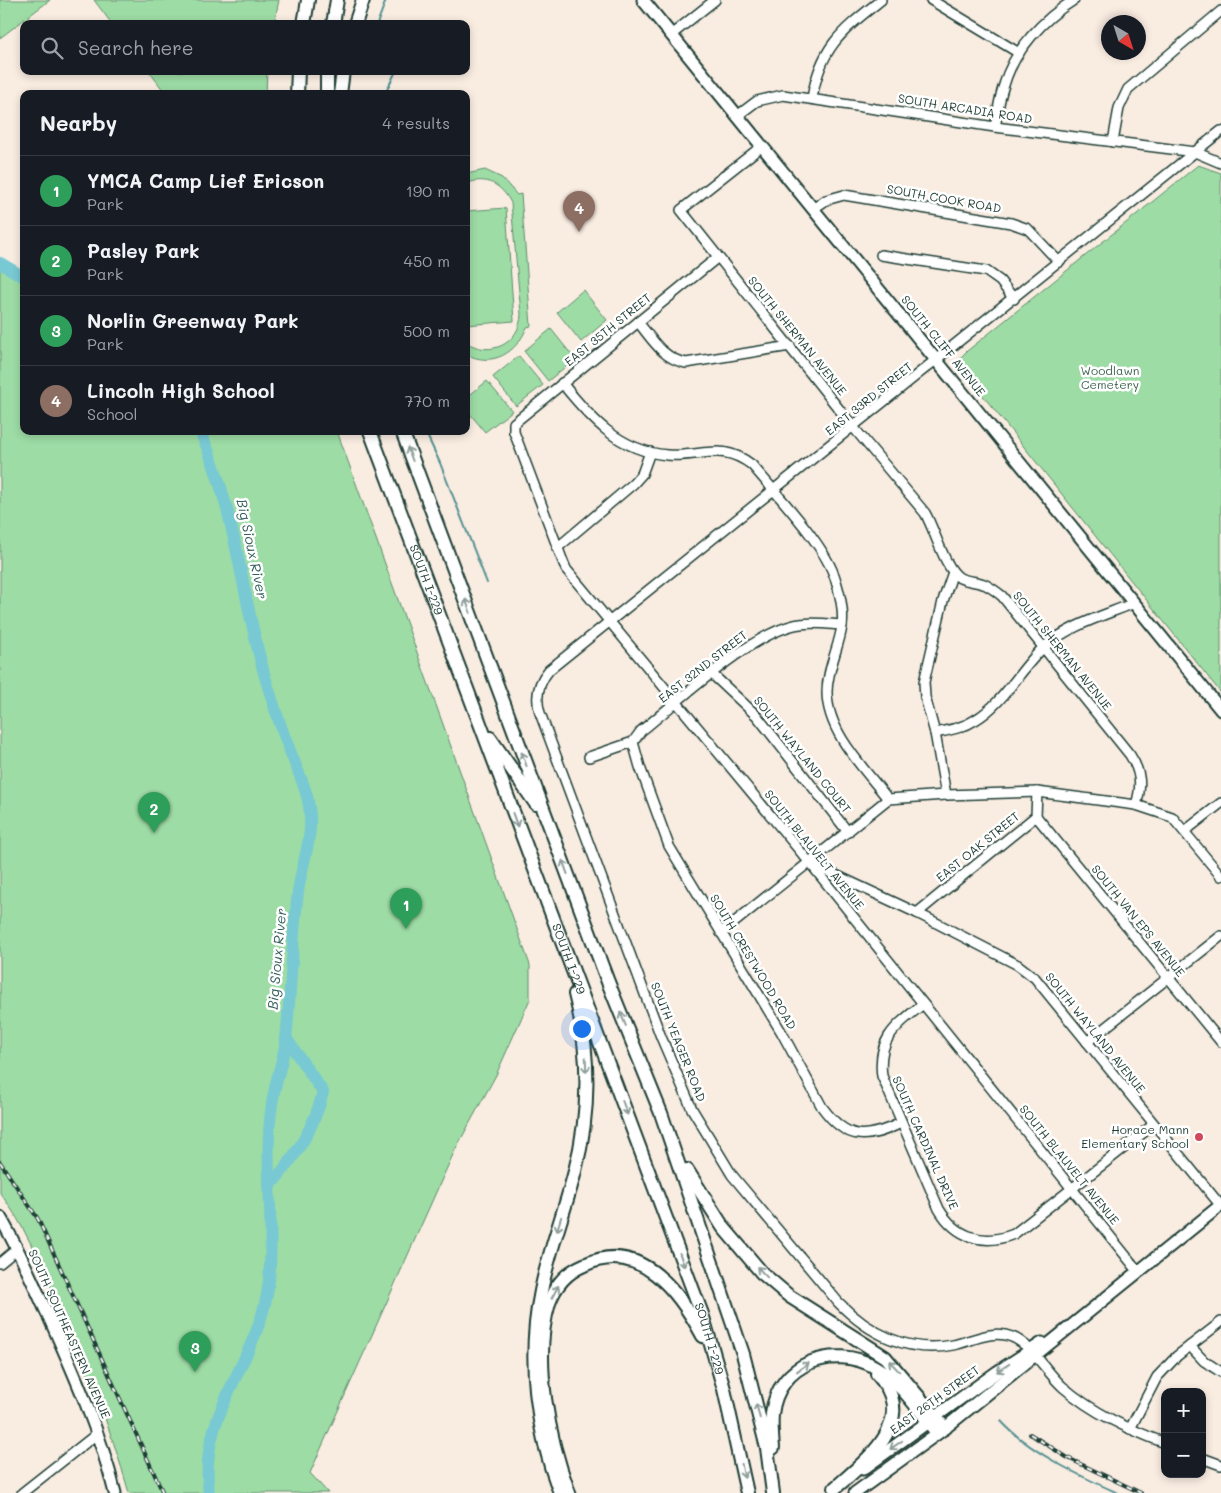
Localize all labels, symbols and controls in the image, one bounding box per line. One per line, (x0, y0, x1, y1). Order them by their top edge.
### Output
north arrow (1101, 15, 1146, 60)
search box (20, 20, 470, 75)
icon: search (38, 34, 66, 62)
text: Search here (78, 35, 194, 60)
street label: SOUTH ARCADIA ROAD (897, 90, 1033, 127)
text: Nearby (40, 109, 117, 136)
text: 4 results (382, 112, 450, 133)
text: YMCA Camp Lief Ericson (87, 168, 324, 193)
text: 1 (52, 180, 60, 201)
text: 190 m (406, 180, 450, 201)
street label: SOUTH COOK ROAD (886, 180, 1003, 216)
pin: 4 (563, 191, 595, 232)
text: Park (87, 193, 123, 214)
text: Pasley Park (87, 238, 200, 263)
text: 2 (52, 250, 60, 271)
text: 450 m (404, 250, 450, 271)
text: Park (87, 263, 123, 284)
street label: SOUTH SHERMAN AVENUE (745, 273, 851, 398)
street label: EAST 35TH STREET (561, 289, 654, 369)
street label: SOUTH CLIFF AVENUE (898, 292, 990, 399)
text: Norlin Greenway Park (87, 308, 298, 333)
text: 3 (51, 320, 61, 341)
text: 500 m (403, 320, 450, 341)
text: Park (87, 333, 123, 354)
street label: EAST 33RD STREET (821, 358, 916, 438)
park label: Woodlawn Cemetery (1081, 362, 1139, 392)
text: Lincoln High School (87, 378, 275, 403)
text: 4 (51, 390, 61, 411)
text: 770 m (404, 390, 450, 411)
text: School (87, 403, 137, 424)
one-way arrow (405, 447, 415, 462)
water label: Big Sioux River (233, 497, 272, 601)
street label: SOUTH I-229 (406, 542, 447, 617)
street label: SOUTH SHERMAN AVENUE (1010, 588, 1116, 713)
one-way arrow (463, 599, 472, 614)
street label: EAST 32ND STREET (655, 626, 750, 706)
street label: SOUTH WAYLAND COURT (751, 693, 855, 816)
one-way arrow (519, 751, 528, 767)
street label: SOUTH BLAUVELT AVENUE (761, 786, 868, 913)
pin: 2 (138, 792, 170, 833)
street label: EAST OAK STREET (932, 807, 1023, 885)
one-way arrow (511, 811, 520, 827)
one-way arrow (560, 860, 569, 875)
street label: SOUTH VAN EPS AVENUE (1089, 861, 1189, 980)
pin: 1 (390, 888, 422, 929)
street label: SOUTH CRESTWOOD ROAD (707, 891, 801, 1032)
water label: Big Sioux River (263, 907, 290, 1010)
street label: SOUTH I-229 (549, 921, 590, 996)
street label: SOUTH WAYLAND AVENUE (1042, 969, 1149, 1096)
street label: SOUTH YEAGER ROAD (648, 980, 710, 1104)
one-way arrow (618, 1012, 627, 1027)
your location (569, 1016, 595, 1042)
one-way arrow (581, 1056, 590, 1072)
street label: SOUTH CARDINAL DRIVE (889, 1073, 963, 1212)
one-way arrow (621, 1100, 630, 1115)
street label: SOUTH BLAUVELT AVENUE (1016, 1101, 1123, 1228)
place label: Horace Mann Elementary School (1081, 1121, 1189, 1151)
marker: Horace Mann Elementary School (1193, 1131, 1205, 1143)
one-way arrow (554, 1216, 564, 1232)
street label: SOUTH SOUTHEASTERN AVENUE (25, 1246, 115, 1421)
one-way arrow (678, 1252, 687, 1267)
one-way arrow (756, 1265, 768, 1278)
one-way arrow (551, 1285, 560, 1300)
street label: SOUTH I-229 (691, 1300, 728, 1376)
pin: 3 (179, 1331, 211, 1372)
one-way arrow (888, 1359, 900, 1372)
street label: EAST 26TH STREET (886, 1361, 983, 1437)
one-way arrow (795, 1362, 809, 1373)
one-way arrow (996, 1363, 1010, 1373)
map controls (1161, 1388, 1206, 1478)
button: + (1161, 1388, 1206, 1433)
one-way arrow (753, 1403, 762, 1419)
button: − (1161, 1433, 1206, 1478)
one-way arrow (890, 1440, 904, 1450)
one-way arrow (738, 1462, 748, 1478)

